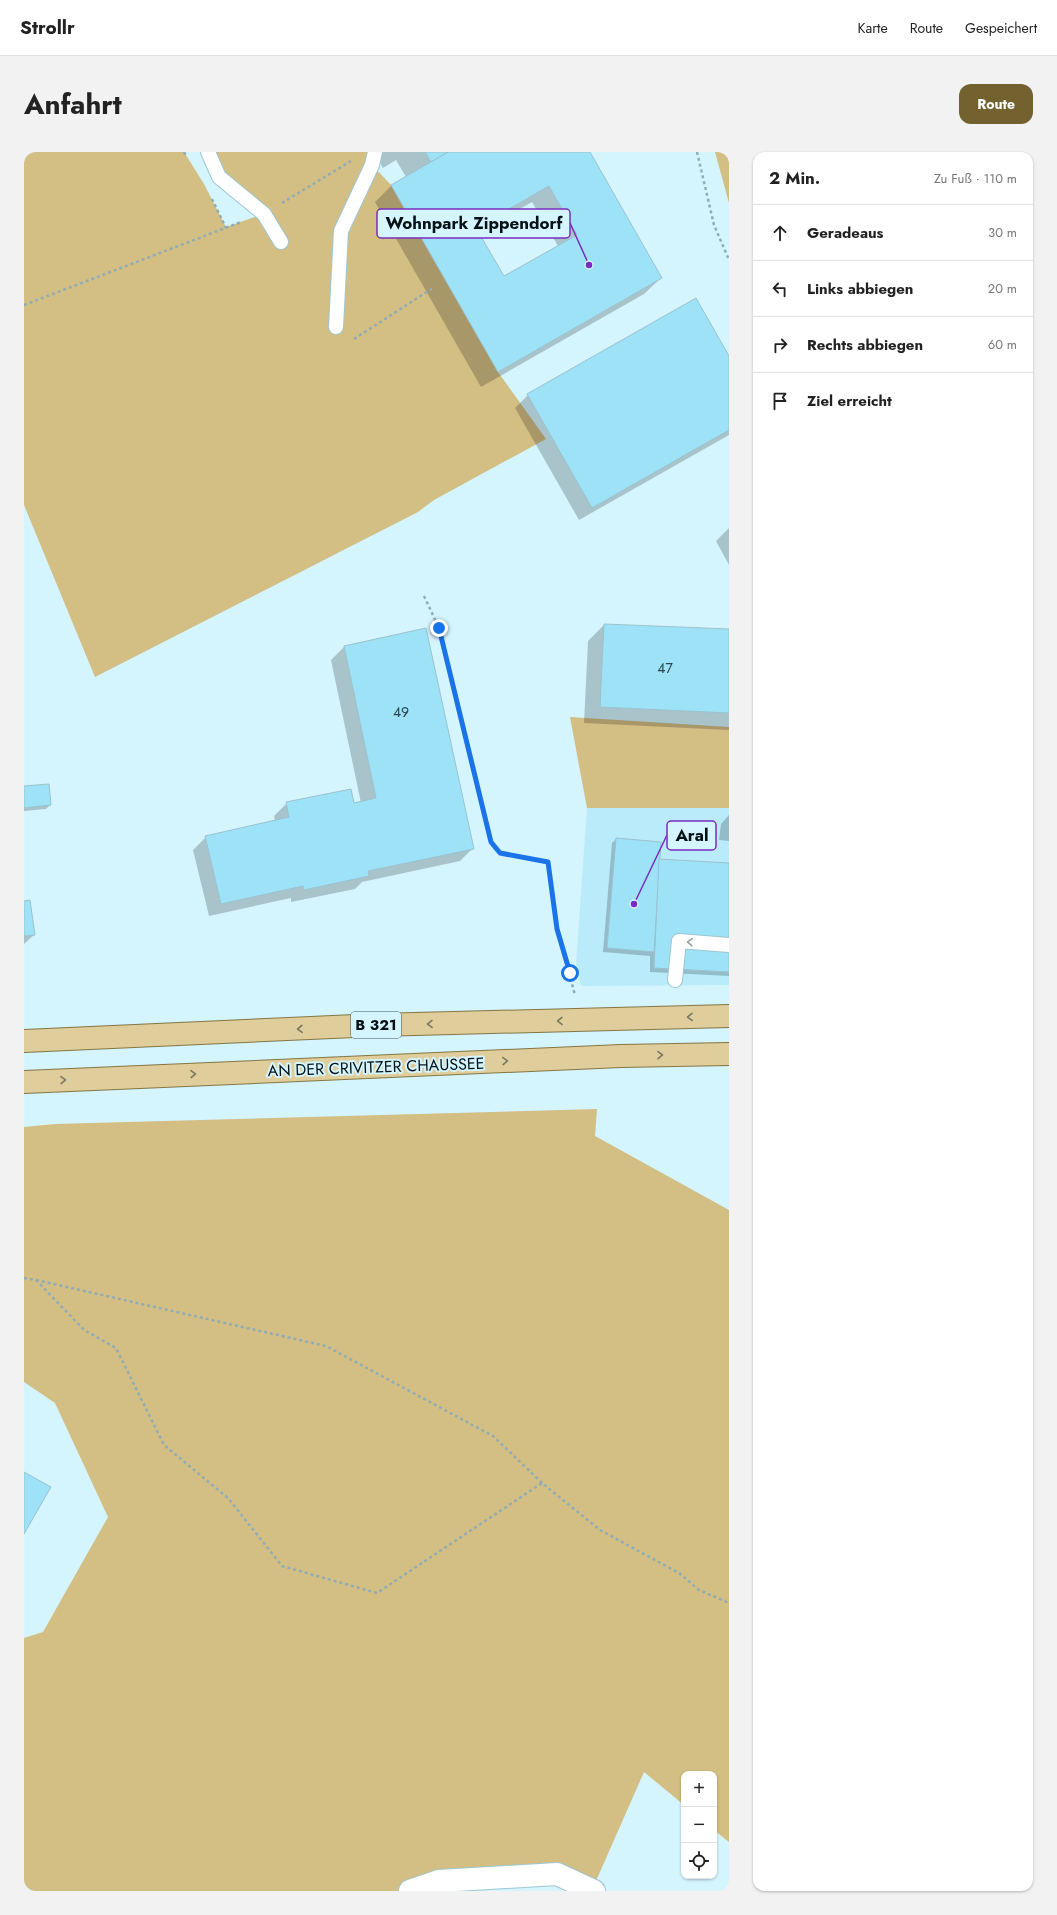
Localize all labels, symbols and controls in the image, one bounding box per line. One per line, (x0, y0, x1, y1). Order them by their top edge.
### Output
text: Strollr (20, 14, 75, 41)
text: Karte (858, 18, 888, 38)
text: Route (910, 18, 943, 38)
text: Gespeichert (965, 18, 1037, 38)
text: Anfahrt (24, 84, 122, 125)
button: Route (959, 84, 1033, 124)
text: 2 Min. (769, 166, 820, 190)
text: Zu Fuß · 110 m (934, 169, 1017, 188)
callout: Wohnpark Zippendorf (377, 209, 570, 238)
text: Wohnpark Zippendorf (386, 211, 564, 235)
icon: ahead (769, 222, 791, 244)
text: Geradeaus (807, 222, 883, 244)
text: 30 m (988, 223, 1017, 242)
icon: left (769, 278, 791, 300)
text: Links abbiegen (807, 278, 913, 300)
text: 20 m (988, 279, 1017, 298)
icon: right (769, 334, 791, 356)
text: Rechts abbiegen (807, 334, 923, 356)
text: 60 m (988, 335, 1017, 354)
icon: arrive (769, 390, 791, 412)
text: Ziel erreicht (807, 390, 892, 412)
route end (430, 619, 448, 637)
house number: 47 (657, 658, 673, 678)
house number: 49 (393, 702, 409, 722)
callout: Aral (667, 821, 716, 850)
text: Aral (674, 823, 709, 847)
one-way arrow (687, 938, 693, 947)
route start (561, 964, 579, 982)
road number: B 321 (351, 1012, 401, 1038)
one-way arrow (687, 1013, 693, 1022)
one-way arrow (557, 1016, 563, 1025)
one-way arrow (427, 1019, 433, 1028)
one-way arrow (297, 1024, 303, 1033)
one-way arrow (657, 1051, 663, 1059)
street label: AN DER CRIVITZER CHAUSSEE (267, 1052, 485, 1082)
one-way arrow (502, 1057, 508, 1065)
one-way arrow (190, 1070, 196, 1079)
one-way arrow (60, 1076, 66, 1084)
map controls (681, 1771, 717, 1879)
button: + (681, 1771, 717, 1807)
button: − (681, 1807, 717, 1843)
button: locate (681, 1843, 717, 1879)

